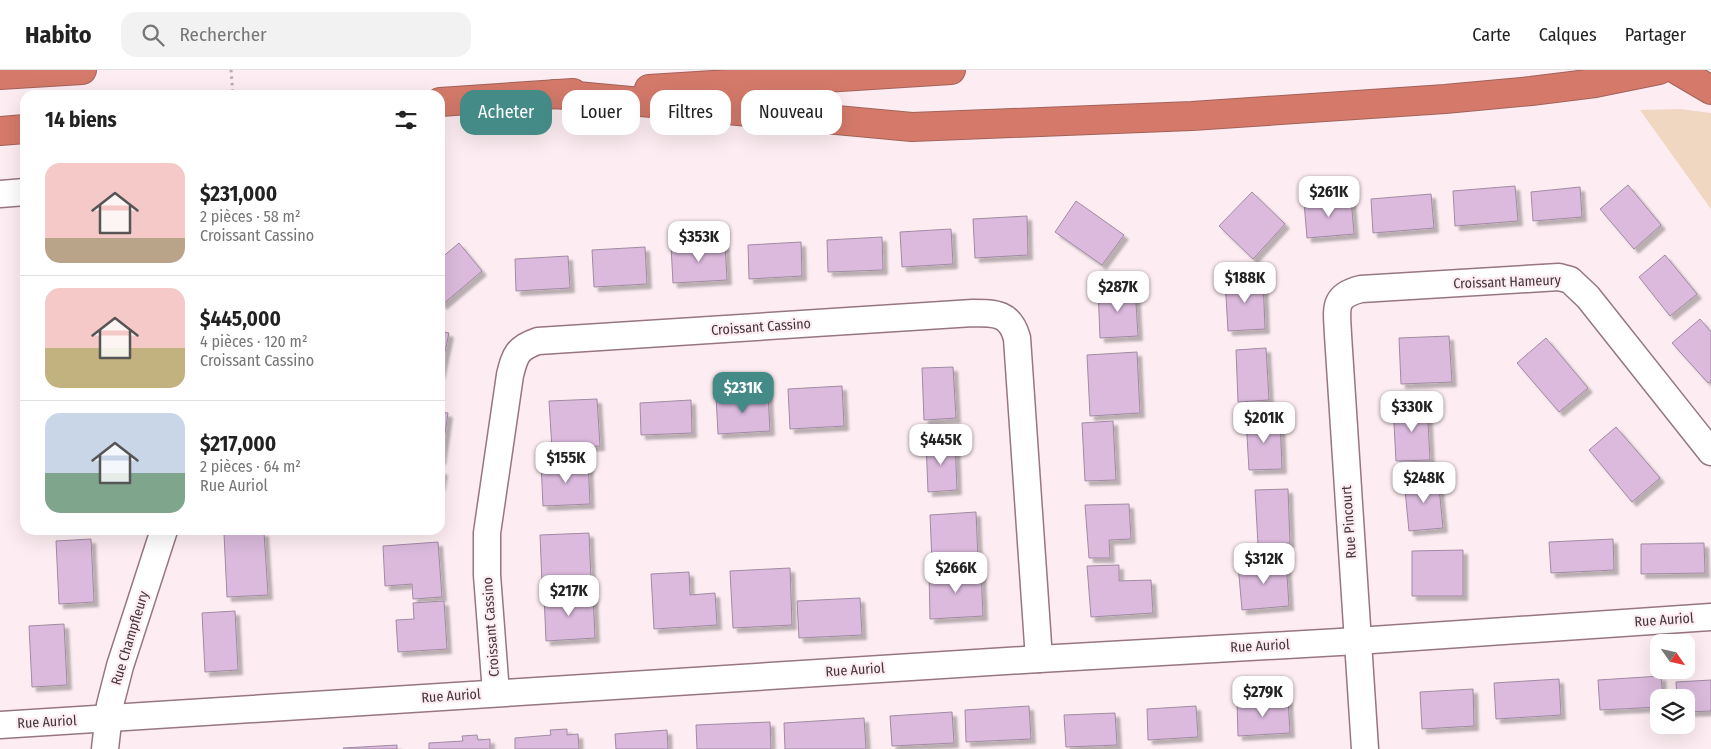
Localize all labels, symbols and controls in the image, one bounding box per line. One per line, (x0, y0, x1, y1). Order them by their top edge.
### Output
search box (121, 12, 471, 57)
text: Habito (25, 21, 91, 49)
icon: search (139, 21, 167, 49)
text: Rechercher (179, 23, 267, 46)
text: Carte (1472, 24, 1511, 46)
text: Calques (1539, 24, 1597, 46)
text: Partager (1625, 24, 1686, 46)
chip: Acheter (460, 90, 552, 135)
chip: Louer (562, 90, 640, 135)
chip: Filtres (650, 90, 731, 135)
chip: Nouveau (741, 90, 842, 135)
icon: filters (392, 106, 420, 134)
text: 14 biens (45, 107, 117, 133)
pin: $261K (1294, 176, 1364, 218)
text: $231,000 (200, 181, 277, 207)
text: $261K (1310, 182, 1348, 201)
icon: home (85, 183, 145, 243)
text: 2 pièces · 58 m² (200, 207, 301, 226)
pin: $353K (664, 220, 734, 263)
text: Croissant Cassino (200, 226, 314, 245)
text: $353K (679, 227, 719, 246)
pin: $188K (1210, 262, 1280, 304)
text: $188K (1225, 268, 1265, 287)
pin: $287K (1083, 270, 1153, 313)
street label: Croissant Hameury (1453, 272, 1562, 292)
text: $287K (1098, 277, 1138, 296)
text: $445,000 (200, 306, 281, 332)
icon: home (85, 308, 145, 368)
street label: Croissant Cassino (711, 315, 811, 339)
text: 4 pièces · 120 m² (200, 332, 308, 351)
text: Croissant Cassino (200, 351, 314, 370)
pin: $231K (708, 372, 778, 414)
text: $231K (724, 378, 762, 397)
pin: $330K (1377, 390, 1447, 433)
text: $330K (1391, 397, 1433, 416)
pin: $201K (1229, 402, 1299, 444)
text: $201K (1244, 408, 1284, 427)
pin: $445K (906, 424, 976, 466)
text: $445K (920, 430, 962, 449)
text: $217,000 (200, 431, 276, 457)
icon: home (85, 433, 145, 493)
pin: $155K (531, 442, 601, 484)
text: $155K (546, 448, 586, 467)
text: 2 pièces · 64 m² (200, 457, 301, 476)
pin: $248K (1389, 462, 1459, 504)
text: $248K (1404, 468, 1444, 487)
text: Rue Auriol (200, 476, 268, 495)
street label: Rue Pincourt (1338, 484, 1360, 559)
pin: $312K (1229, 542, 1299, 585)
text: $312K (1245, 549, 1283, 568)
pin: $266K (921, 552, 991, 594)
text: $266K (935, 558, 977, 577)
pin: $217K (534, 574, 604, 617)
street label: Croissant Cassino (479, 577, 503, 677)
text: $217K (550, 581, 588, 600)
street label: Rue Champfleury (108, 588, 153, 687)
street label: Rue Auriol (1634, 609, 1694, 631)
north arrow (1650, 634, 1695, 679)
map controls (1650, 634, 1695, 734)
street label: Rue Auriol (1230, 636, 1290, 656)
street label: Rue Auriol (825, 659, 885, 681)
pin: $279K (1228, 676, 1298, 718)
text: $279K (1243, 682, 1283, 701)
street label: Rue Auriol (421, 685, 481, 707)
button: layers (1650, 689, 1695, 734)
street label: Rue Auriol (17, 712, 77, 732)

